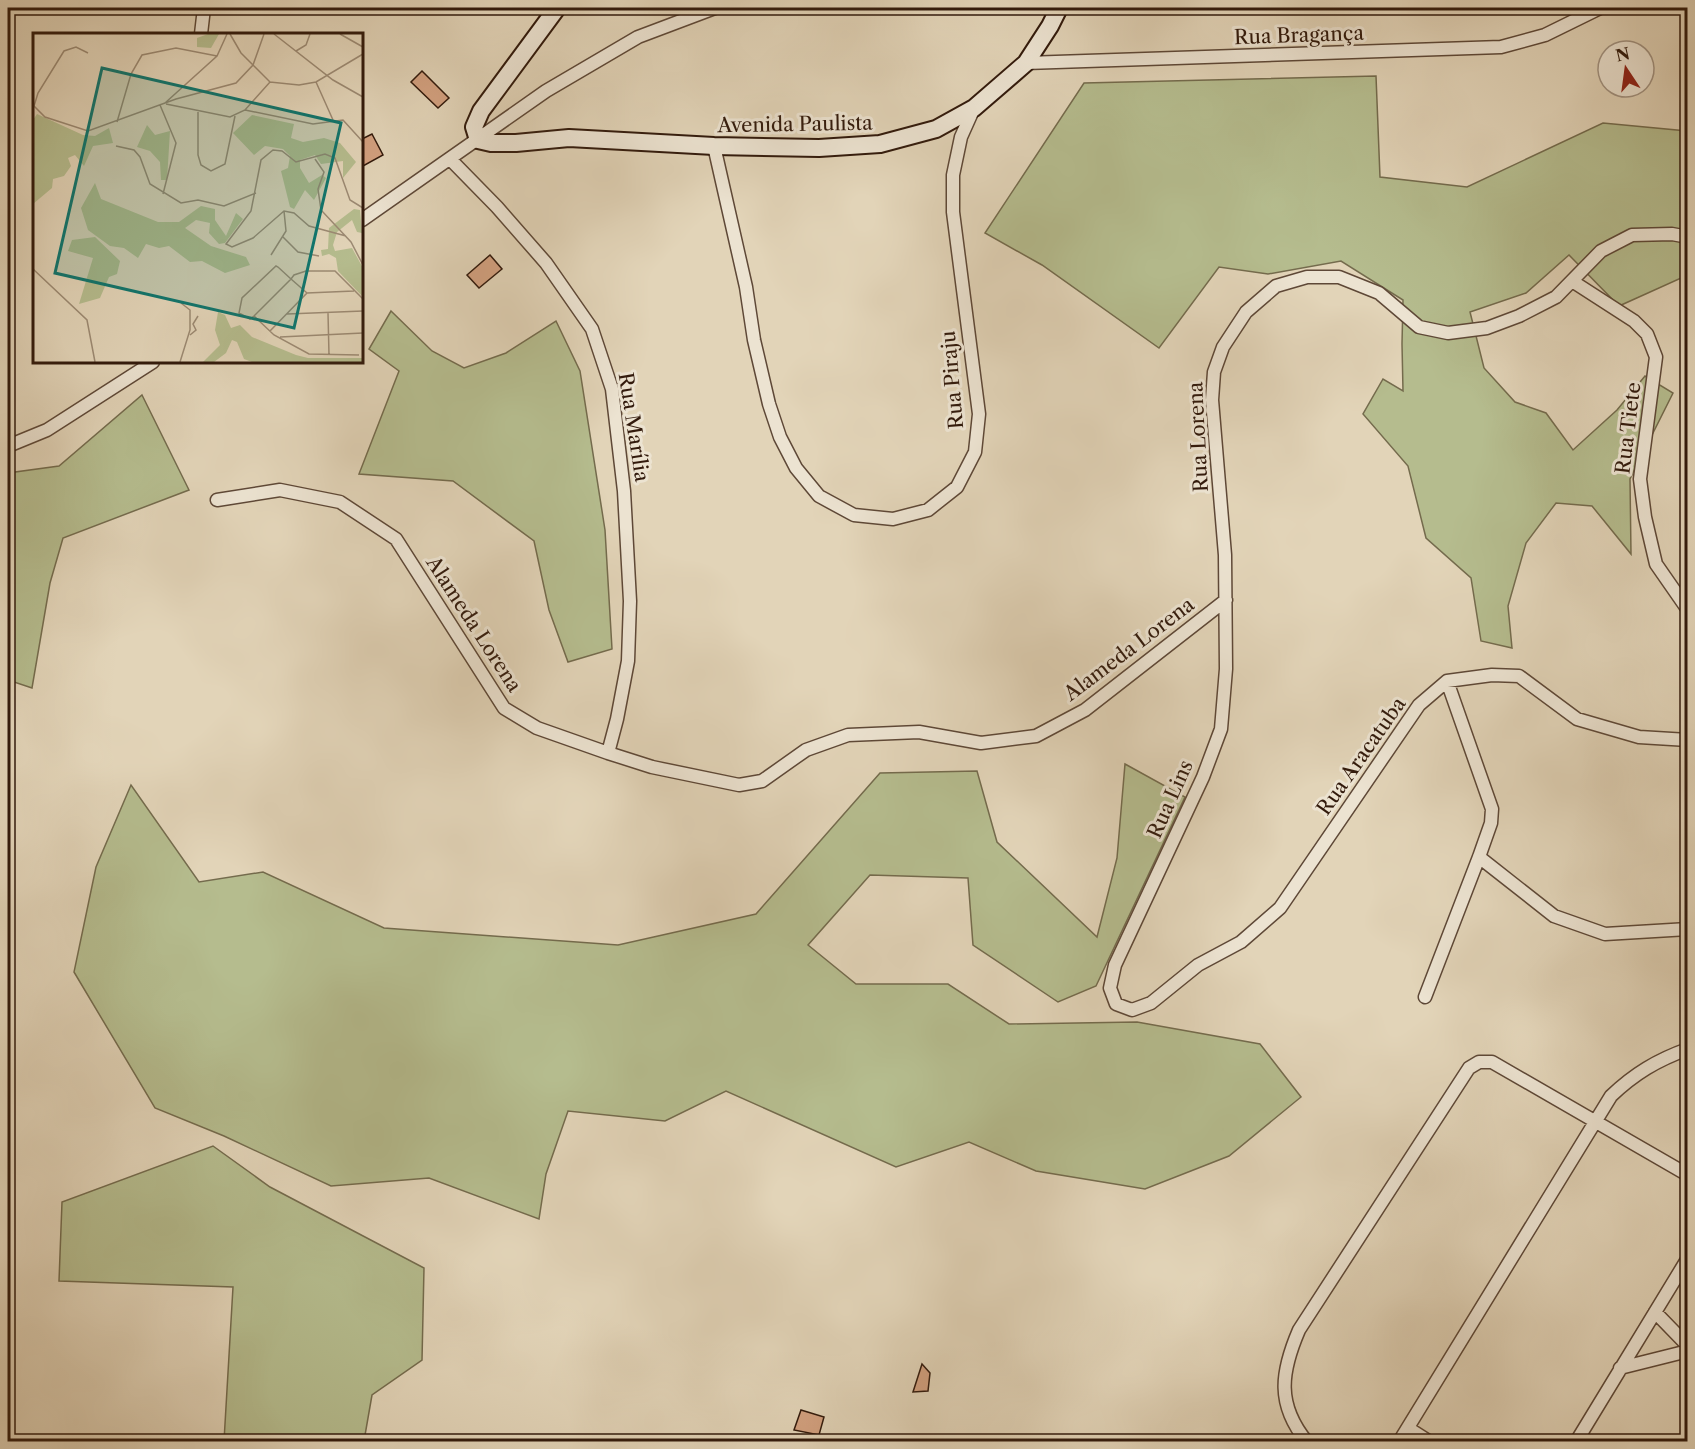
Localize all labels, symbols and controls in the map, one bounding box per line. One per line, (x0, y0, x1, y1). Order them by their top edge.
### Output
street label: Rua Bragança (1234, 21, 1365, 49)
inset map (33, 33, 363, 363)
north arrow (1596, 39, 1656, 99)
text: N (1614, 43, 1632, 66)
street label: Avenida Paulista (716, 111, 873, 137)
street label: Rua Piraju (936, 330, 968, 430)
street label: Rua Marília (614, 371, 655, 484)
street label: Rua Lorena (1183, 381, 1213, 493)
street label: Rua Tiete (1610, 381, 1646, 475)
street label: Alameda Lorena (421, 551, 527, 697)
street label: Alameda Lorena (1058, 592, 1199, 706)
street label: Rua Aracatuba (1311, 692, 1411, 820)
street label: Rua Lins (1142, 756, 1198, 842)

